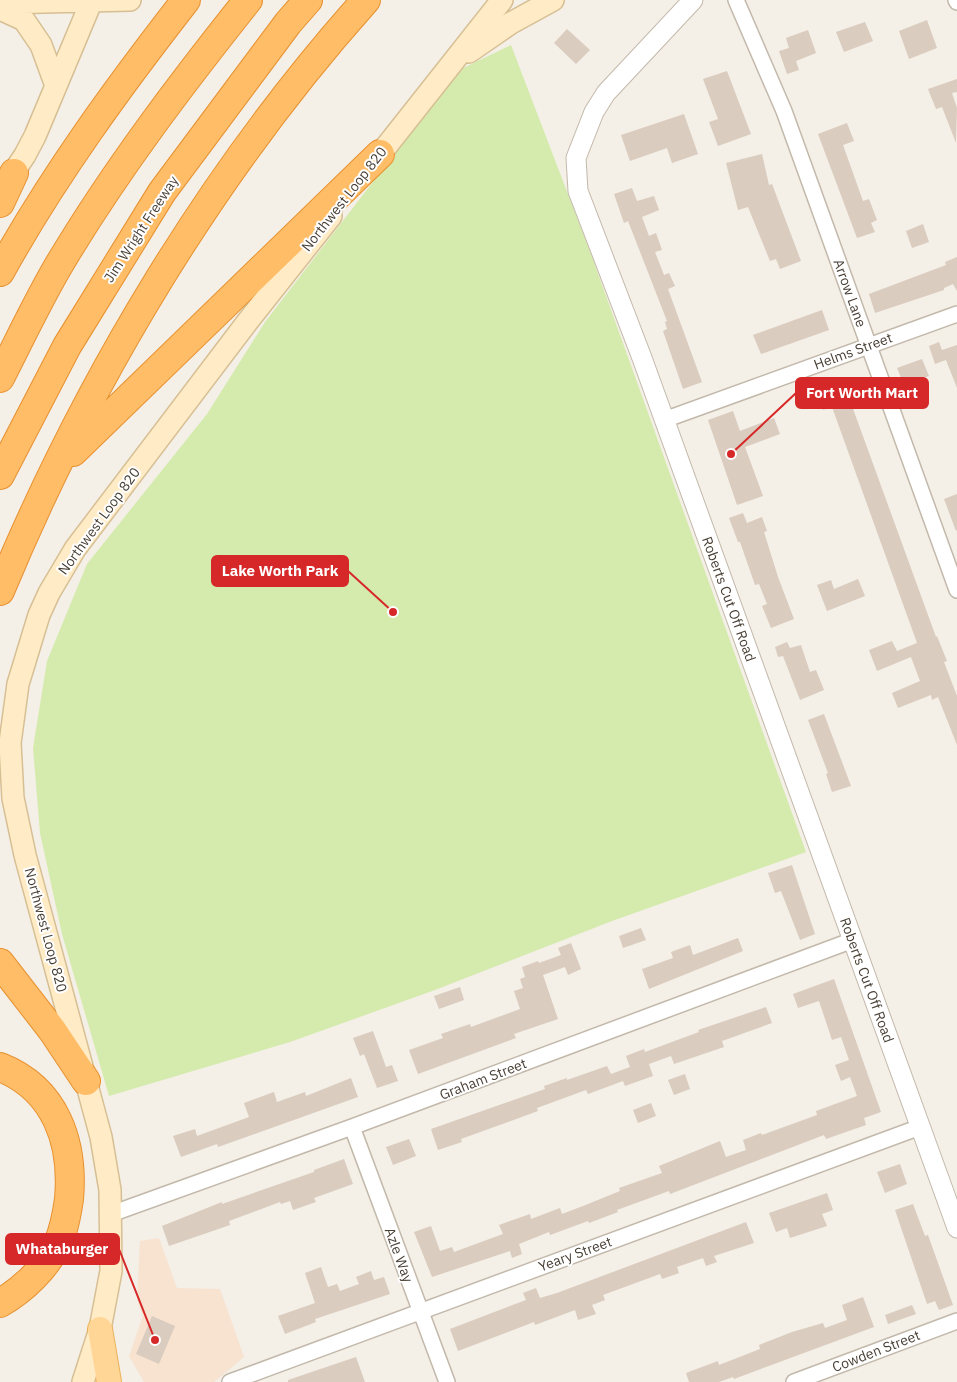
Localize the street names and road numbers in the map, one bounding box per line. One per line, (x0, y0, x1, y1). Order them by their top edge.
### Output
street label: Northwest Loop 820 (297, 143, 391, 255)
street label: Jim Wright Freeway (100, 172, 182, 286)
street label: Arrow Lane (829, 257, 871, 330)
street label: Helms Street (811, 328, 895, 374)
street label: Northwest Loop 820 (54, 464, 144, 578)
street label: Roberts Cut Off Road (698, 534, 760, 664)
street label: Northwest Loop 820 (21, 866, 71, 994)
street label: Roberts Cut Off Road (836, 915, 898, 1045)
street label: Graham Street (437, 1054, 529, 1104)
street label: Azle Way (381, 1225, 417, 1285)
street label: Yeary Street (536, 1232, 614, 1276)
street label: Cowden Street (830, 1326, 923, 1376)

